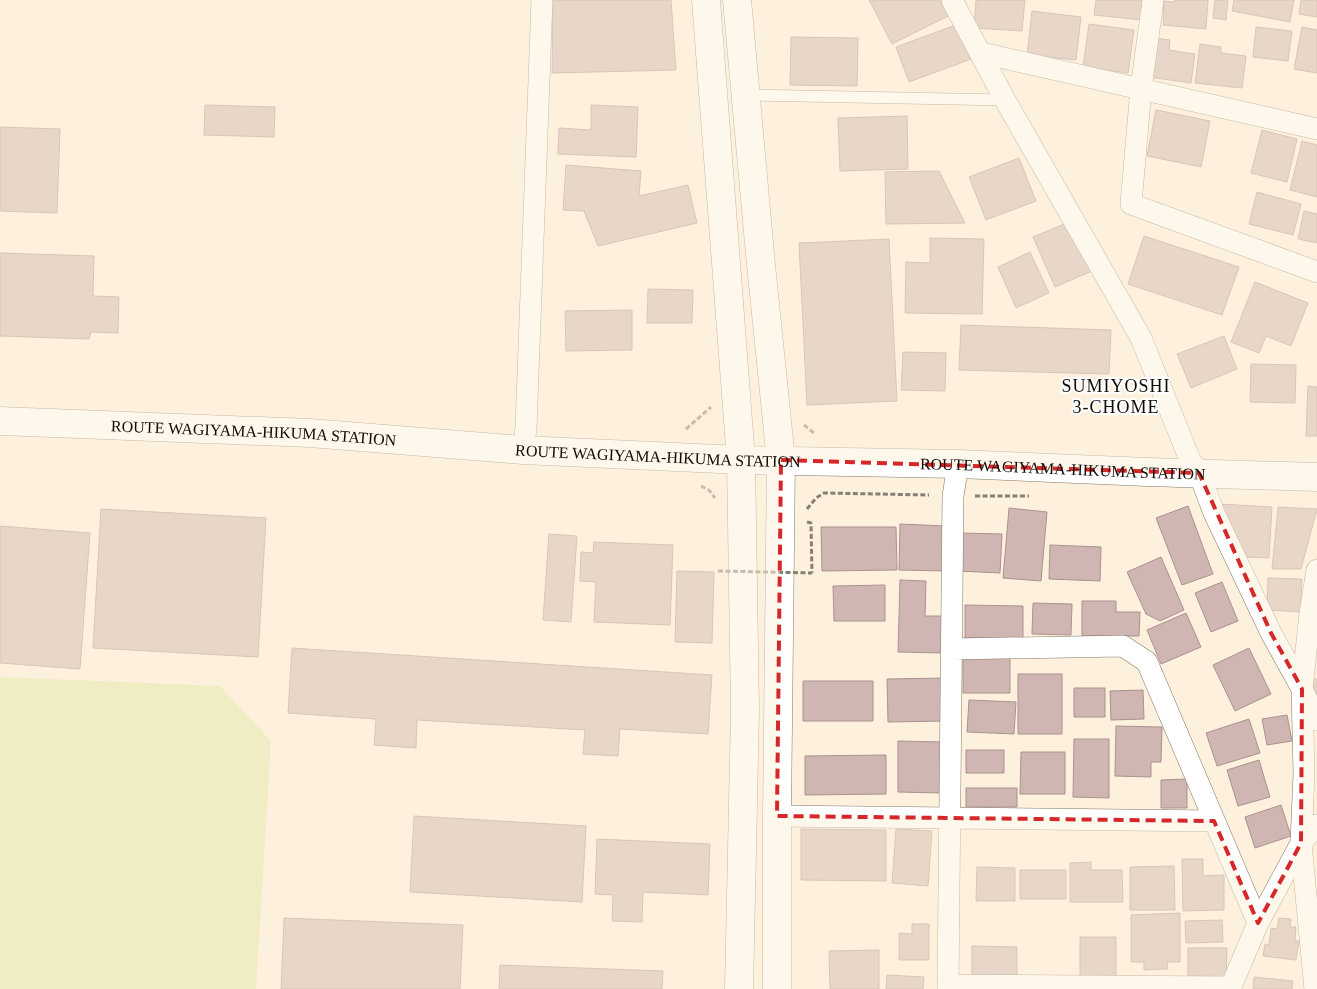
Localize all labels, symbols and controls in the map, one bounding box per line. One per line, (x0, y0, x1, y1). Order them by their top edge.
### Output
district label: SUMIYOSHI 3-CHOME (1061, 376, 1171, 417)
street label: ROUTE WAGIYAMA-HIKUMA STATION (111, 417, 397, 449)
street label: ROUTE WAGIYAMA-HIKUMA STATION (515, 441, 801, 470)
street label: ROUTE WAGIYAMA-HIKUMA STATION (920, 455, 1206, 483)

